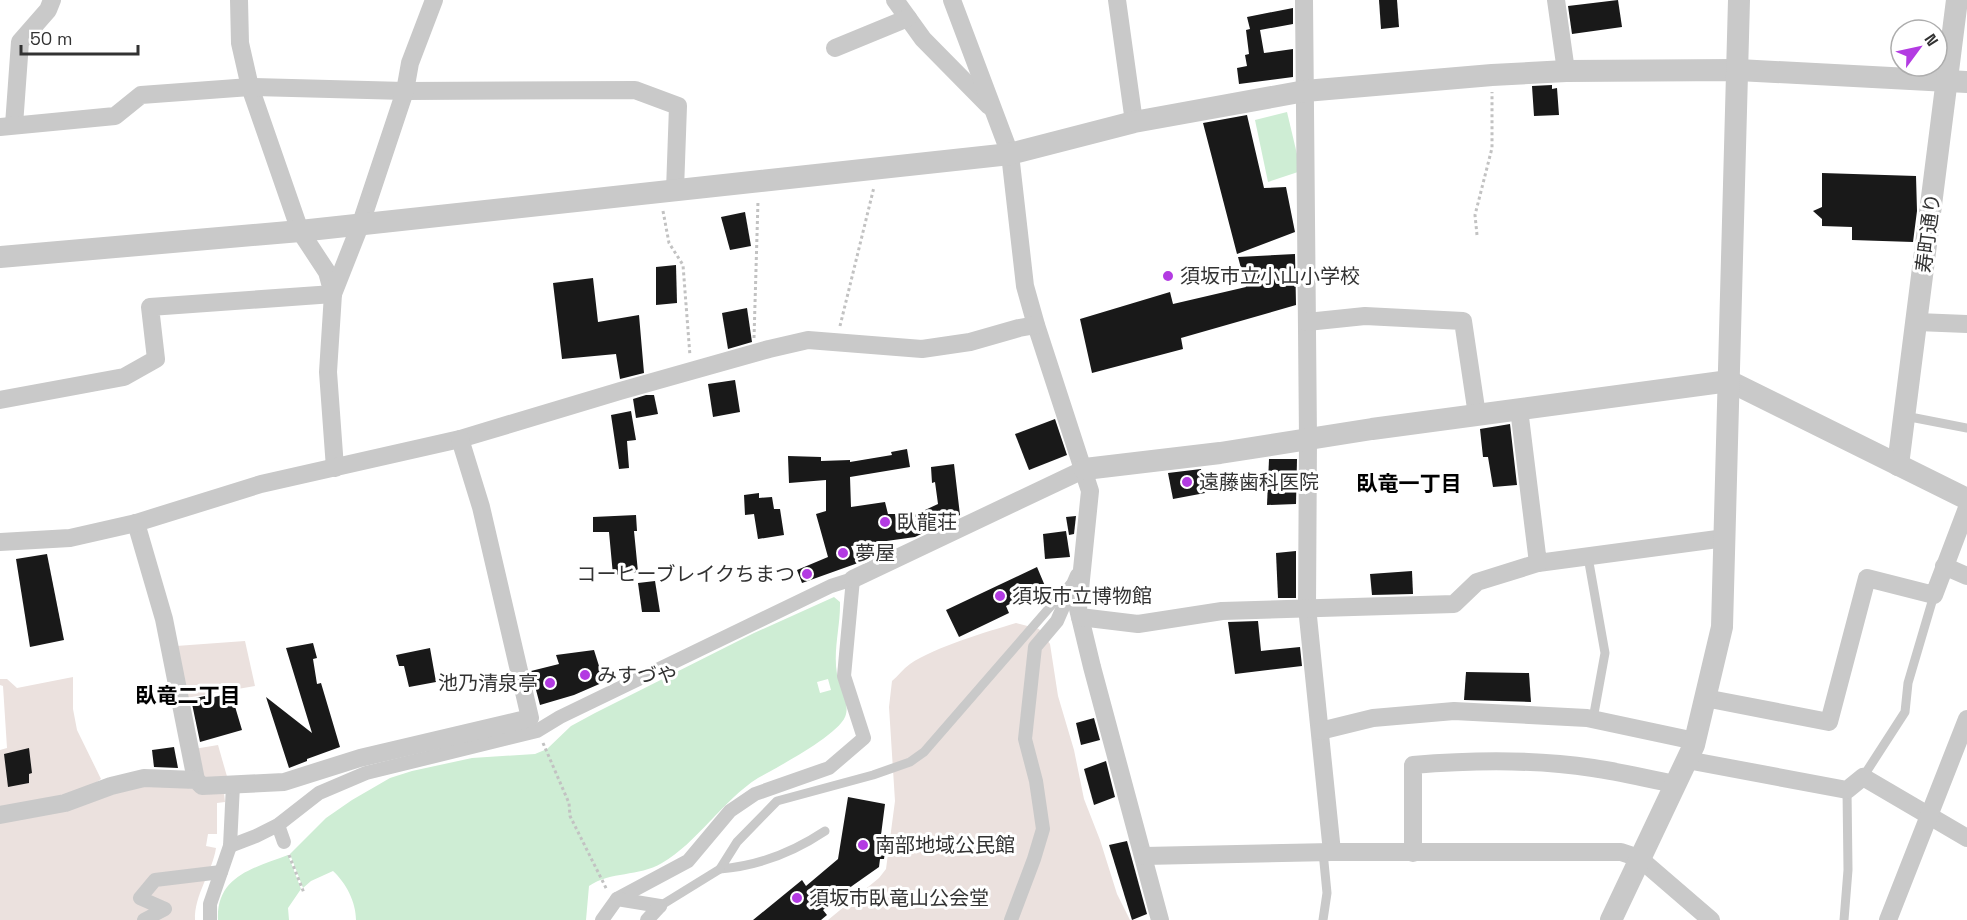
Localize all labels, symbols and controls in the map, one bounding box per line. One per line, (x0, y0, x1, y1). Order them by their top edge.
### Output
scale bar (21, 18, 138, 56)
north arrow (1889, 18, 1949, 78)
text: 50 m (30, 27, 72, 50)
text: N (1919, 30, 1943, 50)
street label: 寿町通り (1910, 192, 1946, 274)
place label: 須坂市立小山小学校 (1180, 263, 1360, 289)
marker: 須坂市立小山小学校 (1161, 269, 1175, 283)
place label: 遠藤歯科医院 (1199, 469, 1319, 495)
district label: 臥竜一丁目 (1357, 470, 1462, 497)
marker: 遠藤歯科医院 (1180, 475, 1194, 489)
place label: 臥龍荘 (897, 509, 957, 535)
marker: 臥龍荘 (878, 515, 892, 529)
place label: 夢屋 (855, 540, 895, 566)
marker: 夢屋 (836, 546, 850, 560)
place label: コーヒーブレイクちまつ (577, 561, 795, 587)
marker: コーヒーブレイクちまつ (800, 567, 814, 581)
place label: 須坂市立博物館 (1012, 583, 1152, 609)
marker: 須坂市立博物館 (993, 589, 1007, 603)
place label: みすづや (597, 662, 677, 688)
marker: みすづや (578, 668, 592, 682)
place label: 池乃清泉亭 (438, 670, 538, 696)
marker: 池乃清泉亭 (543, 676, 557, 690)
district label: 臥竜二丁目 (136, 682, 241, 709)
place label: 南部地域公民館 (875, 832, 1015, 858)
marker: 南部地域公民館 (856, 838, 870, 852)
place label: 須坂市臥竜山公会堂 (809, 885, 989, 911)
marker: 須坂市臥竜山公会堂 (790, 891, 804, 905)

